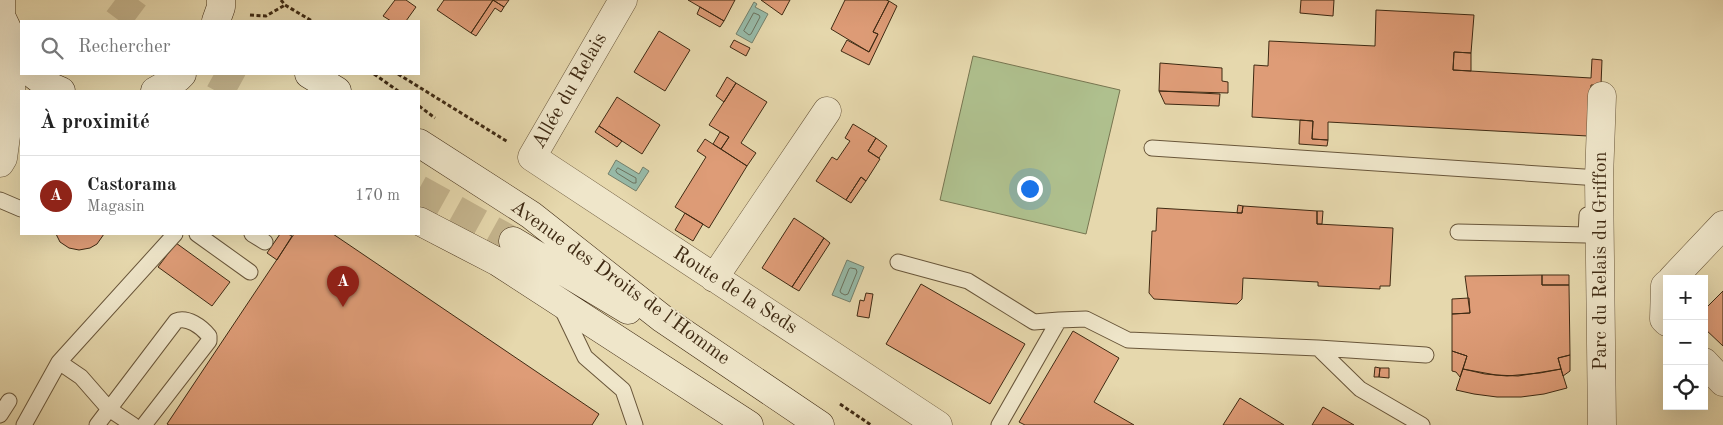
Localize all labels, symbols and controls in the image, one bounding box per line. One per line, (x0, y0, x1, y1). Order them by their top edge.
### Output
search box (20, 20, 420, 75)
street label: Allée du Relais (529, 30, 611, 152)
icon: search (38, 34, 66, 62)
text: Rechercher (78, 38, 171, 57)
text: À proximité (40, 112, 150, 133)
street label: Parc du Relais du Griffon (1591, 151, 1611, 370)
text: Castorama (87, 176, 177, 195)
your location (1017, 176, 1043, 202)
text: A (50, 188, 62, 204)
text: 170 m (355, 188, 400, 204)
street label: Avenue des Droits de l'Homme (507, 197, 733, 369)
text: Magasin (87, 199, 145, 215)
street label: Route de la Seds (669, 244, 801, 338)
pin: A (327, 266, 359, 307)
map controls (1663, 275, 1708, 410)
button: + (1663, 275, 1708, 320)
button: − (1663, 320, 1708, 365)
button: locate (1663, 365, 1708, 410)

